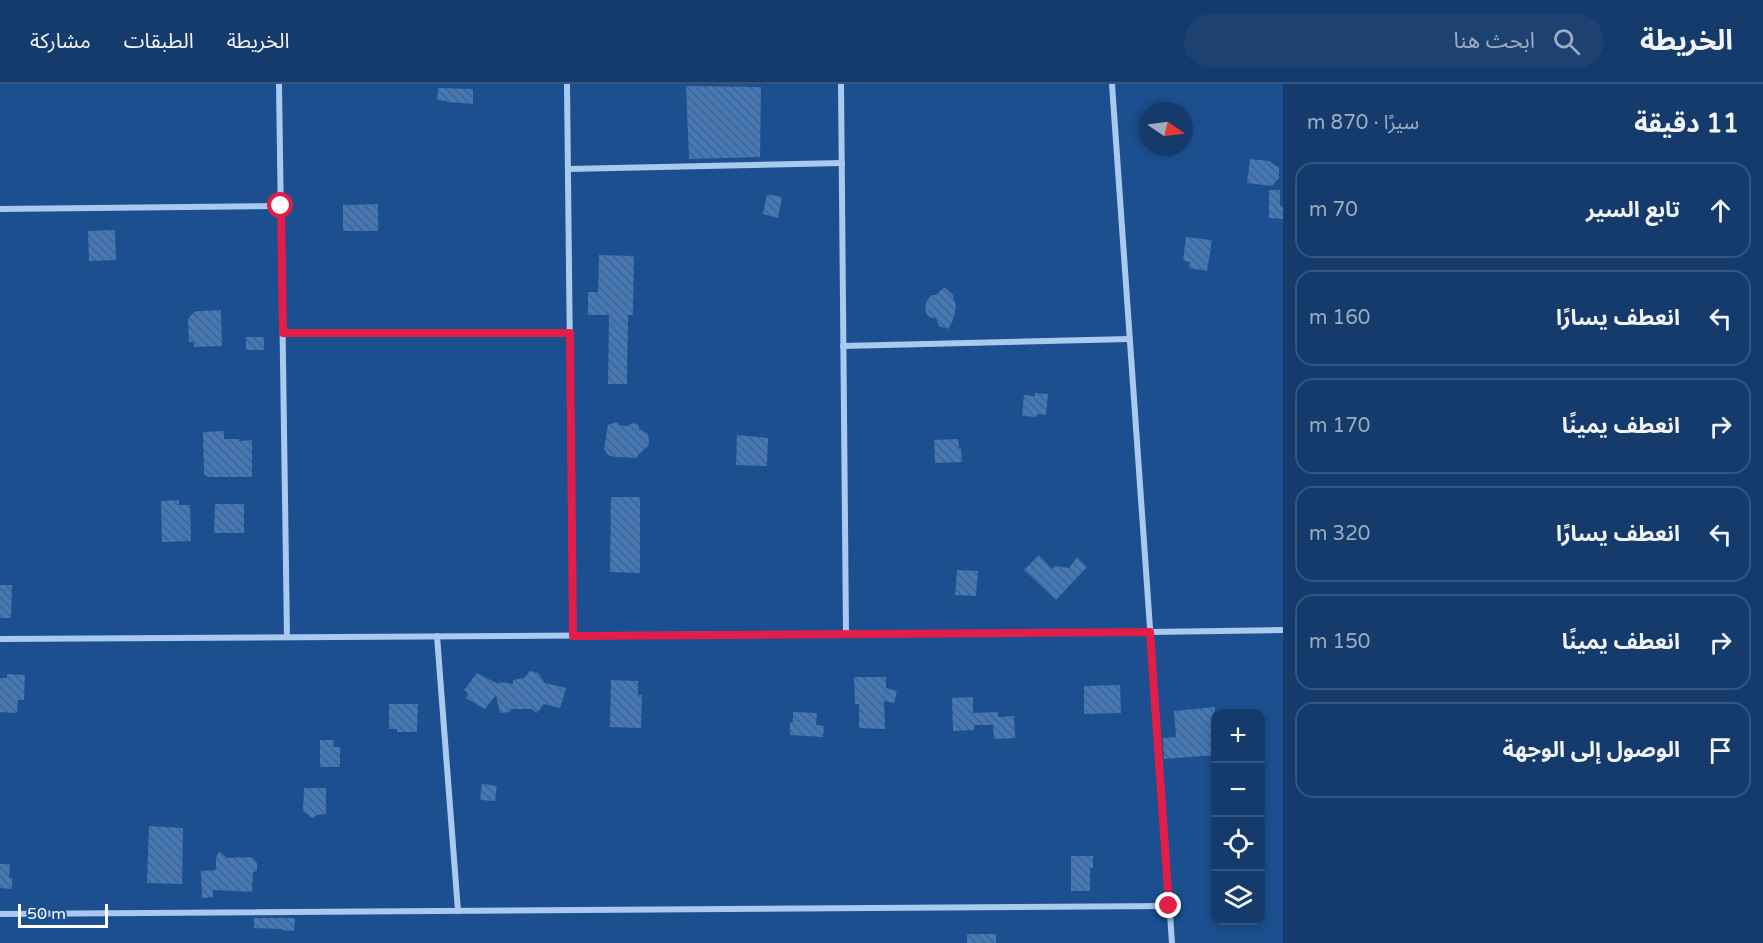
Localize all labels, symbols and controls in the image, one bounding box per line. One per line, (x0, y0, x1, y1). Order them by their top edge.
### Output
search box (1184, 14, 1604, 68)
text: الخريطة (1640, 24, 1733, 58)
icon: search (1550, 25, 1583, 58)
text: ابحث هنا (1453, 28, 1535, 54)
text: مشاركة (30, 29, 91, 54)
text: الطبقات (124, 29, 194, 54)
text: الخريطة (227, 29, 290, 54)
north arrow (1139, 102, 1193, 156)
text: 11 دقيقة (1634, 108, 1739, 139)
text: سيرًا · 870 m (1307, 111, 1419, 135)
route start (267, 192, 293, 218)
icon: ahead (1704, 194, 1737, 227)
text: تابع السير (1586, 197, 1680, 223)
text: 70 m (1309, 198, 1358, 222)
icon: left (1704, 302, 1737, 335)
text: انعطف يسارًا (1556, 305, 1680, 331)
text: 160 m (1309, 306, 1370, 330)
icon: right (1704, 410, 1737, 443)
text: انعطف يمينًا (1562, 413, 1680, 439)
text: 170 m (1309, 414, 1370, 438)
icon: left (1704, 518, 1737, 551)
text: انعطف يسارًا (1556, 521, 1680, 547)
text: 320 m (1309, 522, 1370, 546)
icon: right (1704, 626, 1737, 659)
text: انعطف يمينًا (1562, 629, 1680, 655)
text: 150 m (1309, 630, 1370, 654)
map controls (1211, 709, 1265, 925)
button: + (1211, 709, 1265, 763)
icon: arrive (1704, 734, 1737, 767)
text: الوصول إلى الوجهة (1502, 737, 1680, 763)
button: − (1211, 763, 1265, 817)
button: locate (1211, 817, 1265, 871)
button: layers (1211, 871, 1265, 925)
route end (1155, 892, 1181, 918)
scale bar (18, 901, 108, 928)
text: 50 m (27, 904, 66, 924)

